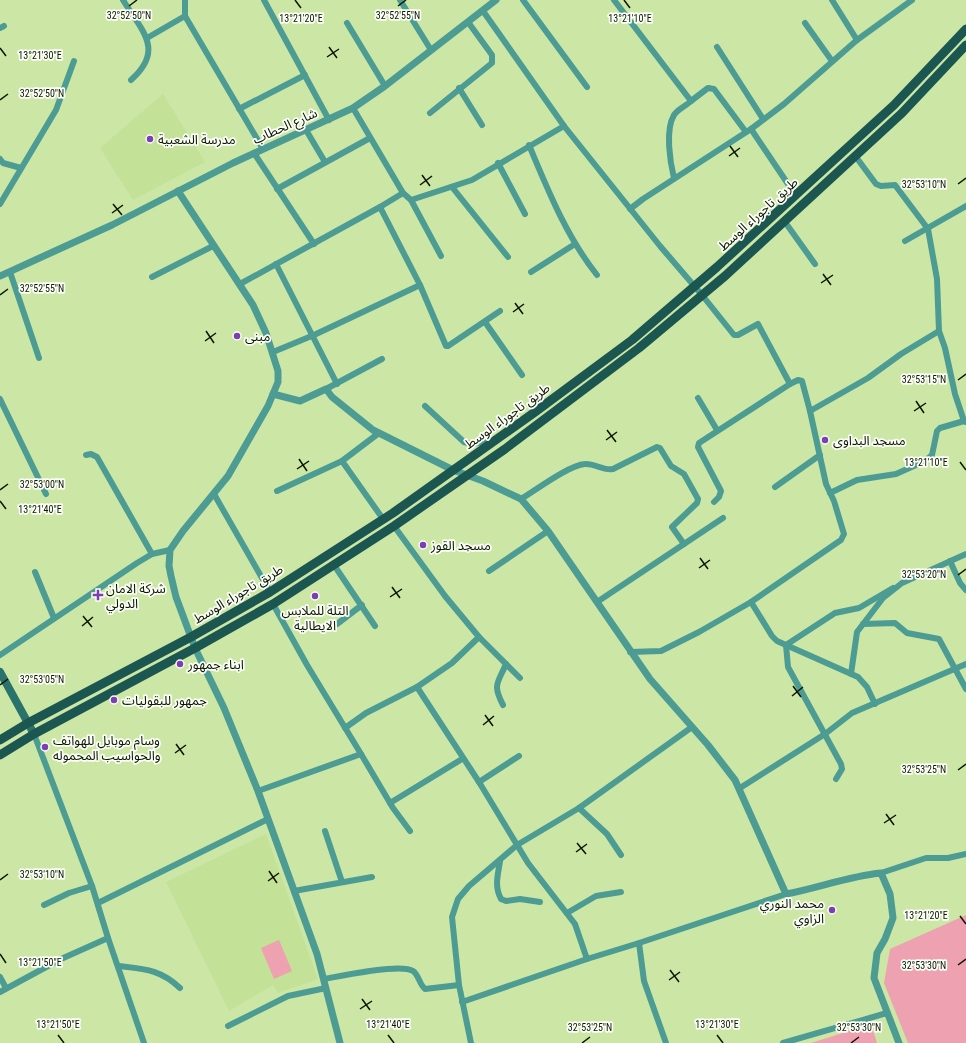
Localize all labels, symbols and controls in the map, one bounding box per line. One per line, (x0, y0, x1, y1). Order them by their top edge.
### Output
text: 32°52'50"N (107, 10, 151, 21)
text: 32°52'55"N (376, 10, 420, 21)
text: 13°21'20"E (279, 13, 323, 24)
text: 13°21'10"E (608, 13, 652, 24)
text: 13°21'30"E (18, 50, 62, 61)
text: 32°52'50"N (20, 88, 64, 99)
street label: شارع الحطاب (250, 105, 321, 150)
place label: مدرسة الشعبية (158, 132, 236, 147)
marker: مدرسة الشعبية (145, 134, 155, 144)
street label: طريق تاجوراء الوسط (715, 174, 802, 254)
text: 32°53'10"N (902, 179, 946, 190)
text: 32°52'55"N (20, 283, 64, 294)
place label: مبنى (245, 329, 270, 345)
marker: مبنى (232, 331, 242, 341)
text: 32°53'15"N (902, 374, 946, 385)
street label: طريق تاجوراء الوسط (461, 380, 553, 453)
place label: مسجد البداوى (833, 433, 906, 449)
marker: مسجد البداوى (820, 435, 830, 445)
text: 13°21'10"E (904, 457, 948, 468)
text: 32°53'00"N (20, 479, 64, 490)
text: 13°21'40"E (18, 504, 62, 515)
place label: مسجد القوز (430, 538, 491, 553)
marker: مسجد القوز (418, 540, 428, 550)
street label: طريق تاجوراء الوسط (190, 561, 286, 628)
text: 32°53'20"N (902, 569, 946, 580)
place label: شركة الامان الدولي (106, 581, 166, 614)
marker: شركة الامان الدولي (93, 590, 103, 600)
marker: التلة للملابس الايطالية (310, 591, 320, 601)
place label: التلة للملابس الايطالية (281, 603, 349, 633)
place label: ابناء جمهور (187, 657, 244, 673)
marker: ابناء جمهور (175, 659, 185, 669)
text: 32°53'05"N (20, 674, 64, 685)
place label: جمهور للبقوليات (122, 693, 207, 709)
marker: جمهور للبقوليات (109, 695, 119, 705)
place label: وسام موبايل للهواتف والحواسيب المحموله (53, 733, 161, 763)
marker: وسام موبايل للهواتف والحواسيب المحموله (40, 742, 50, 752)
text: 32°53'25"N (902, 764, 946, 775)
text: 32°53'10"N (20, 869, 64, 880)
place label: محمد النوري الزاوي (760, 896, 824, 929)
marker: محمد النوري الزاوي (827, 905, 837, 915)
text: 13°21'20"E (904, 910, 948, 921)
text: 13°21'50"E (18, 957, 62, 968)
text: 32°53'30"N (902, 960, 946, 971)
text: 13°21'50"E (36, 1019, 80, 1030)
text: 13°21'40"E (366, 1019, 410, 1030)
text: 13°21'30"E (695, 1019, 739, 1030)
text: 32°53'25"N (568, 1022, 612, 1033)
text: 32°53'30"N (837, 1022, 881, 1033)

